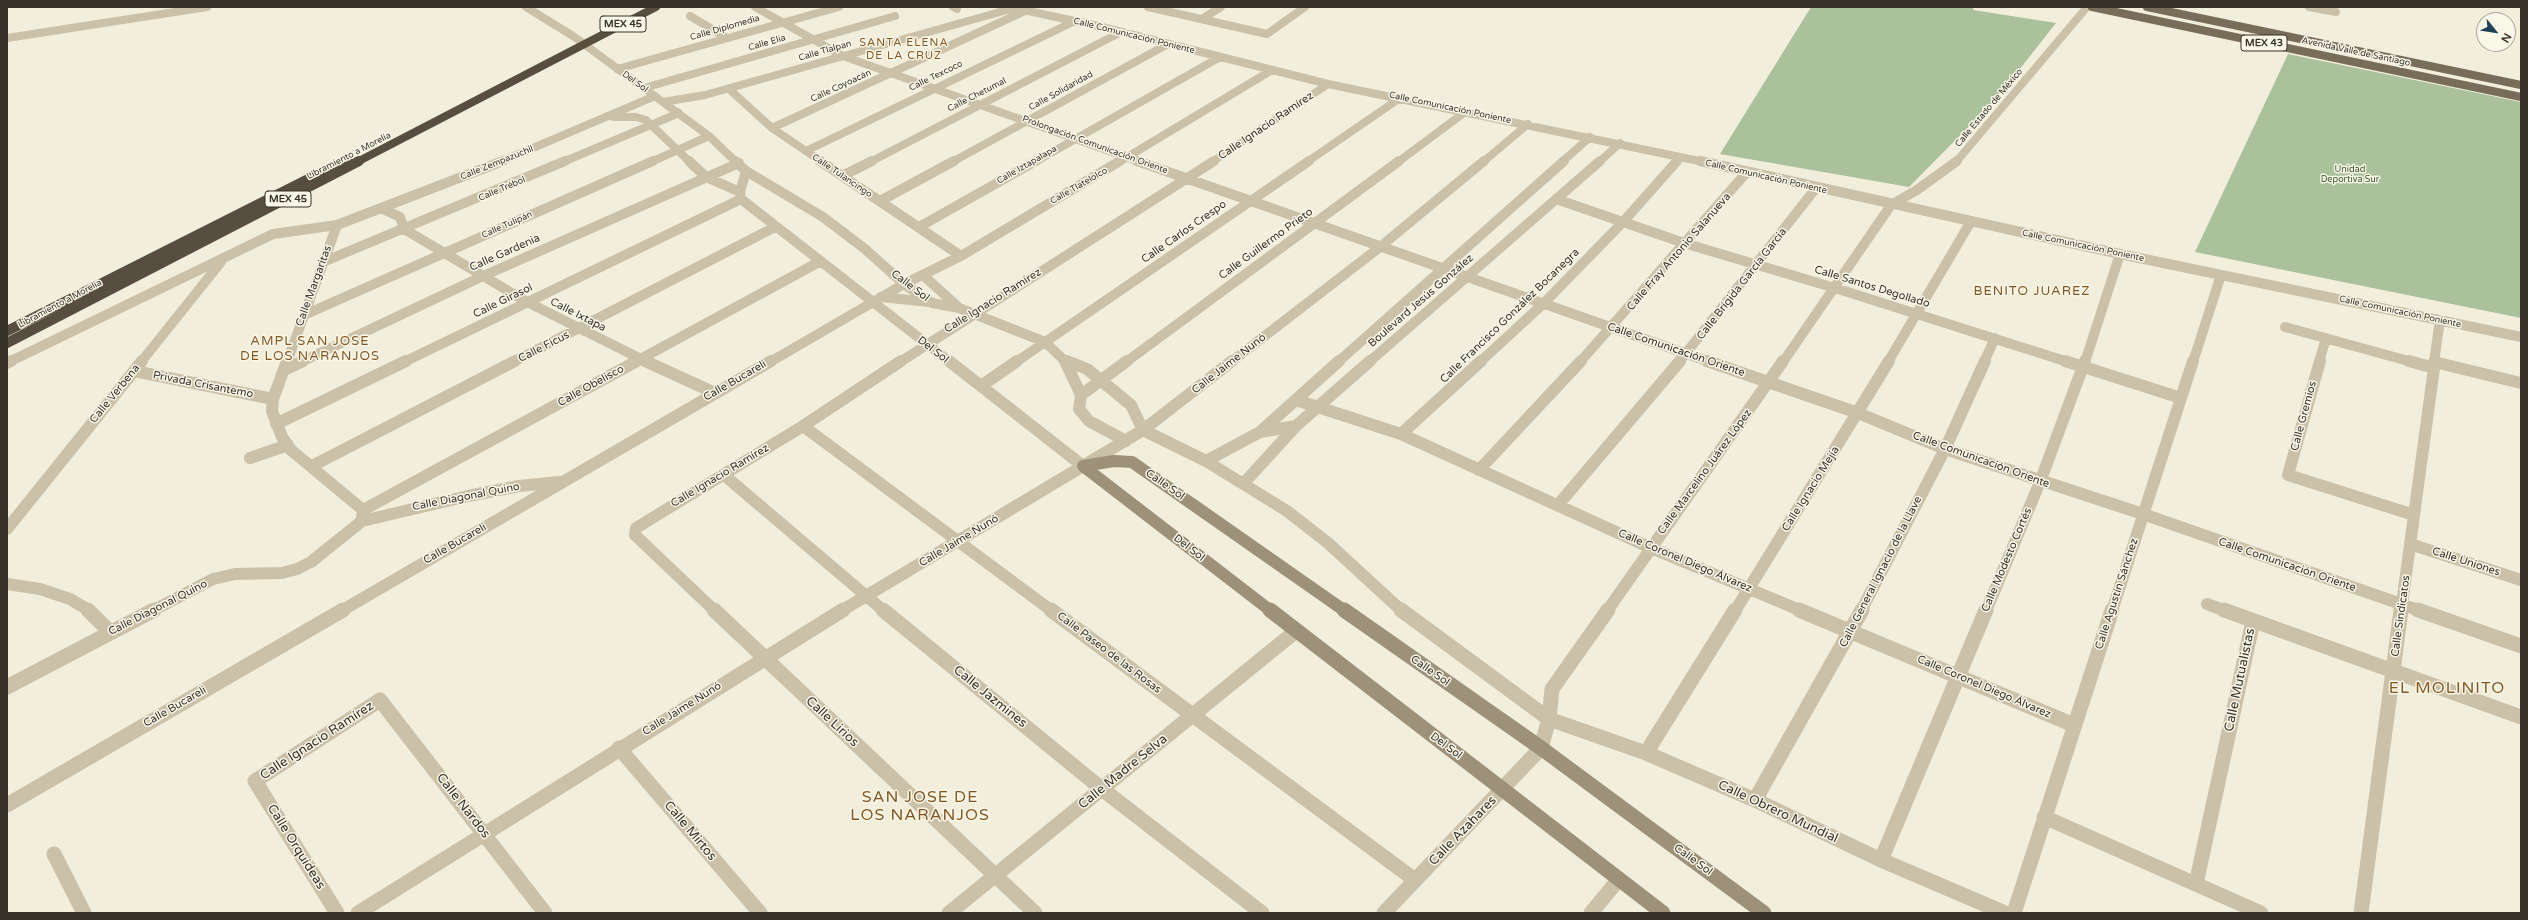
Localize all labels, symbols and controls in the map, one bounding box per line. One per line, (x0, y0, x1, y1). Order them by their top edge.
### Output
north arrow (2476, 12, 2516, 52)
street label: Calle Diplomedia (689, 13, 761, 43)
road number: MEX 45 (600, 16, 646, 32)
street label: Calle Comunicación Poniente (1072, 16, 1196, 56)
text: N (2498, 31, 2514, 45)
street label: Calle Elia (747, 33, 787, 53)
road number: MEX 43 (2241, 35, 2287, 51)
street label: Avenida Valle de Santiago (2301, 35, 2411, 69)
district label: SANTA ELENA DE LA CRUZ (859, 36, 949, 62)
street label: Calle Tlalpan (797, 38, 853, 64)
street label: Calle Texcoco (907, 58, 965, 94)
street label: Calle Coyoacán (809, 67, 873, 105)
street label: Calle Estado de México (1953, 67, 2025, 149)
street label: Del Sol (620, 69, 650, 95)
street label: Calle Solidaridad (1027, 69, 1095, 113)
street label: Calle Chetumal (946, 76, 1008, 114)
street label: Calle Ignacio Ramírez (1216, 89, 1316, 163)
street label: Calle Comunicación Poniente (1388, 90, 1512, 126)
street label: Prolongación Comunicación Oriente (1021, 114, 1169, 176)
street label: Libramiento a Morelia (305, 130, 393, 182)
street label: Calle Zempazuchil (459, 143, 535, 183)
street label: Calle Iztapalapa (995, 143, 1059, 187)
street label: Calle Tulancingo (810, 152, 874, 200)
street label: Calle Comunicación Poniente (1704, 158, 1828, 196)
street label: Calle Tlatelolco (1048, 165, 1110, 207)
park label: Unidad Deportiva Sur (2321, 165, 2379, 186)
street label: Calle Trébol (477, 174, 527, 204)
street label: Calle Fray Antonio Salanueva (1624, 190, 1734, 314)
road number: MEX 45 (265, 191, 311, 207)
street label: Calle Carlos Crespo (1139, 198, 1229, 266)
street label: Calle Guillermo Prieto (1216, 205, 1316, 283)
street label: Calle Tulipán (480, 209, 534, 241)
street label: Calle Brígida García García (1694, 226, 1790, 342)
street label: Calle Comunicación Poniente (2021, 228, 2145, 264)
street label: Calle Gardenia (468, 232, 542, 274)
street label: Calle Margaritas (293, 244, 335, 328)
street label: Calle Francisco González Bocanegra (1438, 246, 1582, 386)
street label: Boulevard Jesús González (1366, 252, 1476, 350)
street label: Calle Santos Degollado (1813, 263, 1931, 311)
street label: Calle Ignacio Ramírez (942, 266, 1044, 336)
street label: Calle Sol (888, 267, 932, 305)
street label: Libramiento a Morelia (16, 277, 104, 331)
street label: Calle Girasol (471, 281, 535, 321)
district label: BENITO JUAREZ (1973, 284, 2091, 300)
street label: Calle Comunicación Poniente (2338, 294, 2462, 330)
street label: Calle Ixtapa (548, 295, 608, 335)
street label: Calle Comunicación Oriente (1606, 320, 1746, 380)
street label: Calle Ficus (516, 329, 572, 365)
street label: Calle Jaime Nunó (1189, 331, 1269, 397)
district label: AMPL SAN JOSE DE LOS NARANJOS (240, 334, 380, 365)
street label: Del Sol (915, 334, 951, 366)
street label: Calle Bucareli (701, 358, 769, 404)
street label: Calle Verbena (87, 362, 143, 426)
street label: Calle Obelisco (556, 362, 626, 410)
street label: Privada Crisantemo (152, 369, 254, 401)
street label: Calle Gremios (2288, 380, 2320, 452)
street label: Calle Marcelino Juárez López (1655, 407, 1755, 537)
street label: Calle Comunicación Oriente (1911, 429, 2051, 491)
street label: Calle Ignacio Ramírez (669, 442, 771, 510)
street label: Calle Ignacio Mejía (1780, 444, 1842, 534)
street label: Calle Sol (1143, 467, 1187, 503)
street label: Calle Diagonal Quino (411, 480, 521, 514)
street label: Calle General Ignacio de la Llave (1837, 494, 1925, 650)
street label: Calle Modesto Cortés (1979, 506, 2035, 614)
street label: Calle Jaime Nunó (917, 512, 1001, 570)
street label: Calle Bucareli (421, 521, 489, 567)
street label: Calle Coronel Diego Álvarez (1616, 527, 1754, 595)
street label: Del Sol (1171, 532, 1207, 564)
street label: Calle Comunicación Oriente (2217, 535, 2357, 595)
street label: Calle Agustín Sánchez (2093, 537, 2141, 651)
street label: Calle Uniones (2430, 545, 2502, 579)
street label: Calle Sindicatos (2389, 574, 2413, 658)
street label: Calle Diagonal Quino (106, 577, 210, 639)
street label: Calle Paseo de las Rosas (1054, 609, 1164, 697)
street label: Calle Mutualistas (2221, 627, 2259, 733)
street label: Calle Sol (1408, 653, 1452, 689)
street label: Calle Coronel Diego Álvarez (1915, 653, 2053, 721)
street label: Calle Jazmines (950, 663, 1030, 731)
street label: Calle Jaime Nunó (640, 679, 724, 739)
district label: EL MOLINITO (2389, 679, 2505, 699)
street label: Calle Bucareli (141, 684, 209, 730)
street label: Calle Lirios (802, 694, 862, 750)
street label: Calle Ignacio Ramírez (257, 698, 377, 784)
street label: Del Sol (1428, 730, 1464, 762)
street label: Calle Madre Selva (1075, 731, 1171, 813)
street label: Calle Nardos (433, 770, 493, 842)
street label: Calle Obrero Mundial (1716, 777, 1840, 847)
district label: SAN JOSE DE LOS NARANJOS (850, 788, 990, 826)
street label: Calle Azahares (1426, 793, 1500, 869)
street label: Calle Mirtos (660, 798, 720, 864)
street label: Calle Orquídeas (264, 802, 328, 892)
street label: Calle Sol (1671, 842, 1715, 878)

